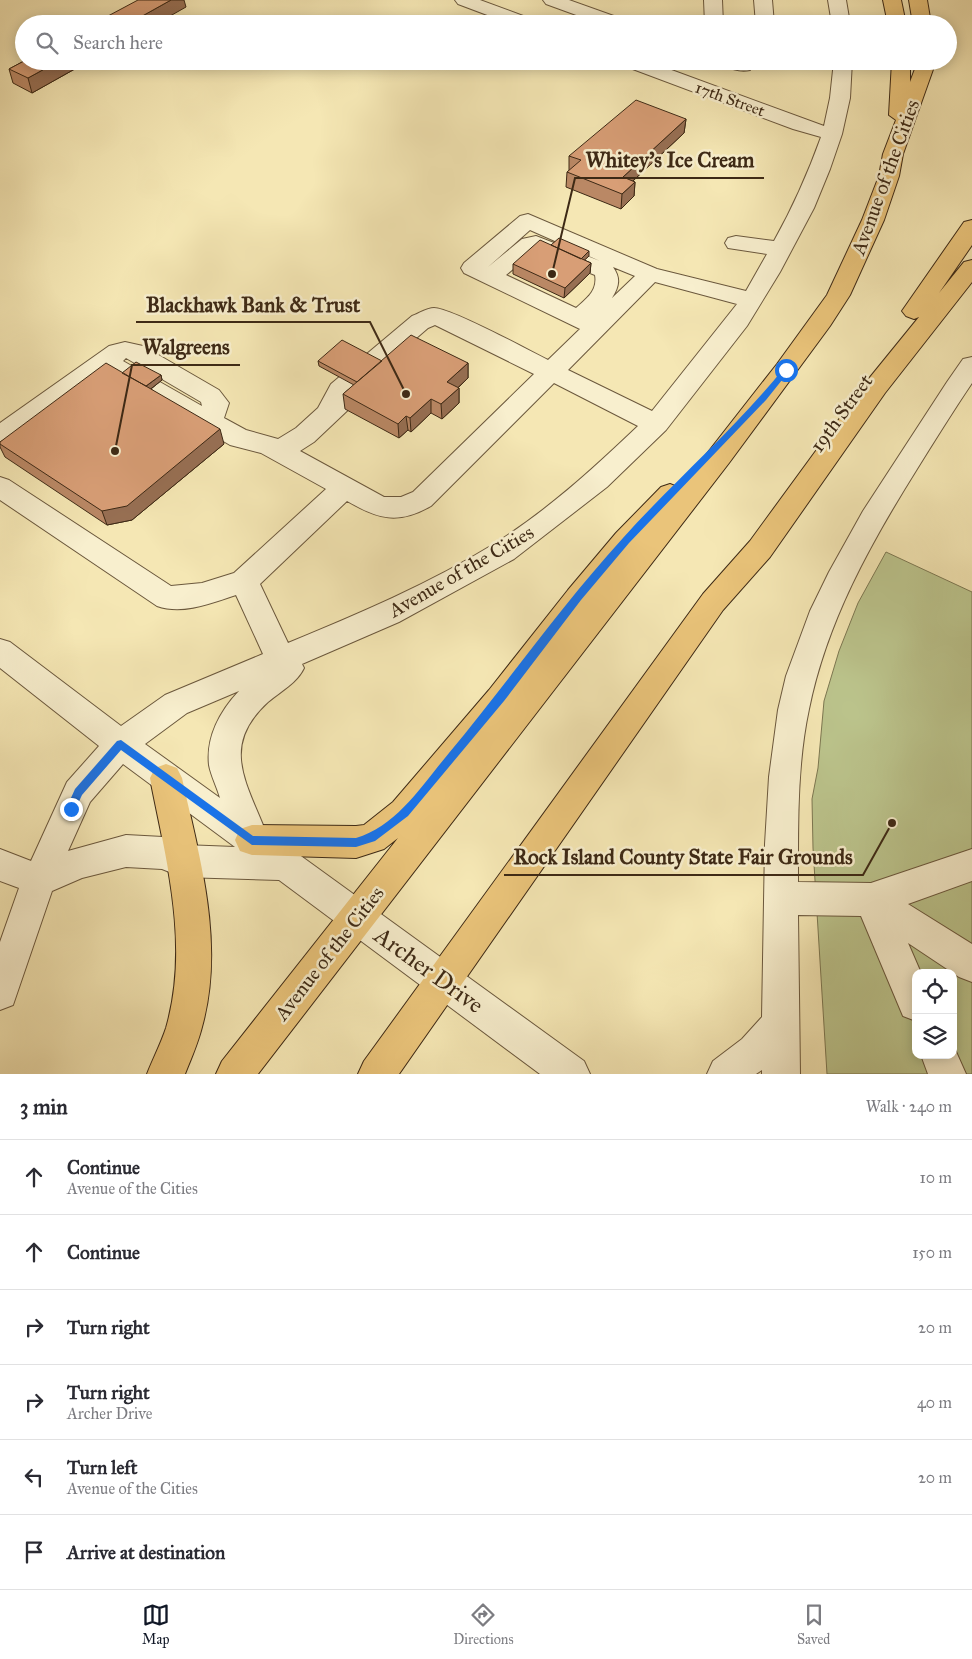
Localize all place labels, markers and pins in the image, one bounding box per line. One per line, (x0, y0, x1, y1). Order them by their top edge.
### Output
callout: Whitey's Ice Cream (575, 142, 764, 178)
callout: Blackhawk Bank & Trust (136, 286, 370, 322)
callout: Walgreens (132, 329, 240, 365)
callout: Rock Island County State Fair Grounds (504, 839, 863, 875)

